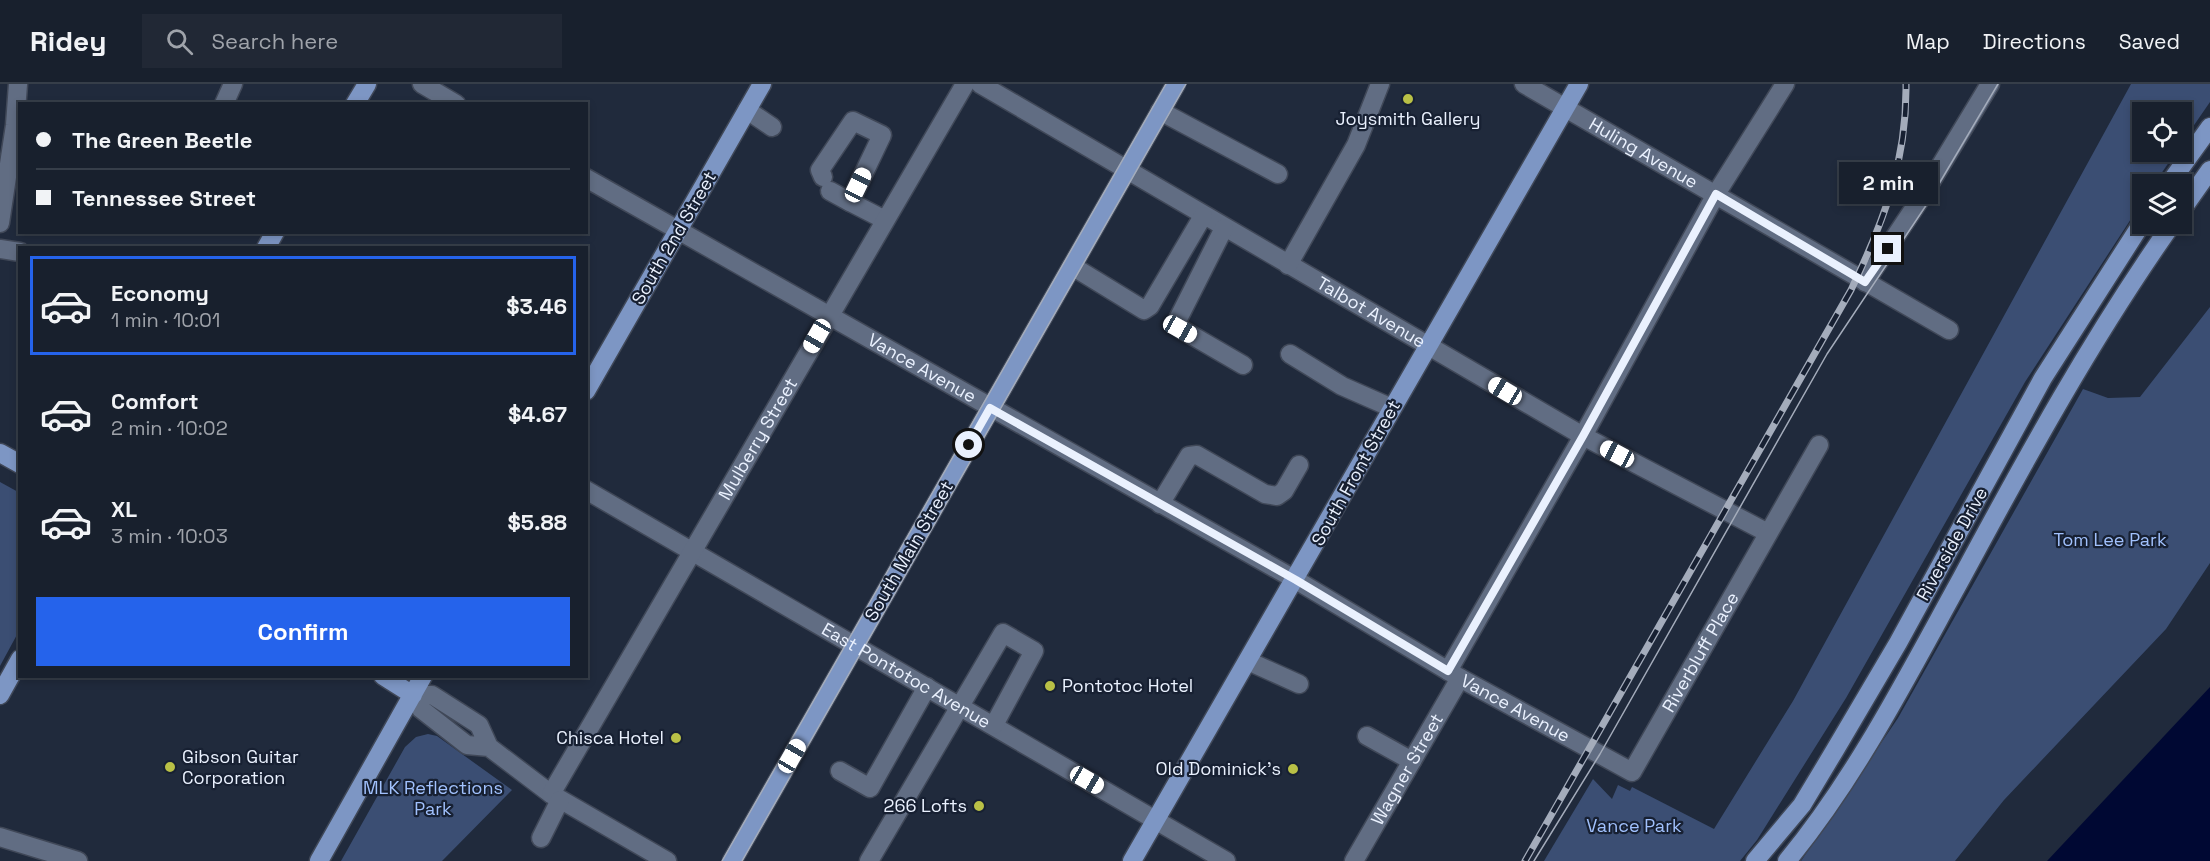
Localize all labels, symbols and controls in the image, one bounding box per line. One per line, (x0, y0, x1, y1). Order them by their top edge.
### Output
search box (142, 14, 562, 68)
text: Ridey (30, 23, 106, 59)
icon: search (163, 25, 196, 58)
text: Search here (211, 27, 338, 55)
text: Map (1906, 28, 1950, 55)
text: Directions (1983, 28, 2086, 55)
text: Saved (2119, 28, 2180, 55)
marker: Joysmith Gallery (1401, 92, 1415, 106)
map controls (2132, 102, 2192, 234)
button: locate (2132, 102, 2192, 162)
place label: Joysmith Gallery (1335, 107, 1481, 130)
street label: Huling Avenue (1585, 112, 1702, 193)
text: The Green Beetle (72, 126, 252, 154)
callout: 2 min (1838, 162, 1938, 204)
car (842, 165, 874, 205)
street label: South 2nd Street (626, 167, 721, 309)
text: 2 min (1863, 170, 1914, 196)
button: layers (2132, 174, 2192, 234)
text: Tennessee Street (72, 184, 256, 212)
route end (1874, 235, 1901, 262)
street label: Talbot Avenue (1313, 271, 1430, 353)
icon: car (39, 279, 93, 333)
text: Economy (111, 279, 209, 307)
text: $3.46 (506, 292, 567, 320)
text: 1 min · 10:01 (111, 307, 220, 333)
car (1160, 312, 1200, 346)
car (800, 316, 834, 356)
street label: Vance Avenue (864, 328, 981, 408)
street label: Mulberry Street (713, 373, 802, 504)
car (1485, 374, 1525, 408)
icon: car (39, 387, 93, 441)
text: Comfort (111, 387, 199, 415)
street label: South Front Street (1306, 396, 1405, 550)
text: $4.67 (508, 400, 567, 428)
text: 2 min · 10:02 (111, 415, 228, 441)
route start (955, 431, 982, 458)
car (1597, 438, 1637, 470)
street label: South Main Street (859, 477, 958, 625)
street label: Riverside Drive (1911, 483, 1992, 605)
icon: car (39, 495, 93, 549)
text: XL (111, 495, 137, 523)
text: $5.88 (508, 508, 567, 536)
text: 3 min · 10:03 (111, 523, 228, 549)
park label: Tom Lee Park (2053, 528, 2167, 551)
street label: Riverbluff Place (1657, 588, 1744, 716)
button: Confirm (36, 597, 570, 666)
street label: East Pontotoc Avenue (818, 617, 995, 733)
street label: Vance Avenue (1457, 669, 1574, 747)
place label: Pontotoc Hotel (1062, 674, 1193, 697)
marker: Pontotoc Hotel (1043, 679, 1057, 693)
street label: Wagner Street (1365, 709, 1448, 829)
place label: Chisca Hotel (556, 726, 664, 749)
marker: Chisca Hotel (669, 731, 683, 745)
car (775, 736, 809, 776)
place label: Gibson Guitar Corporation (182, 745, 299, 789)
place label: Old Dominick's (1156, 757, 1281, 780)
marker: Gibson Guitar Corporation (163, 760, 177, 774)
marker: Old Dominick's (1286, 762, 1300, 776)
car (1067, 763, 1107, 797)
park label: MLK Reflections Park (363, 776, 503, 820)
place label: 266 Lofts (884, 794, 967, 817)
marker: 266 Lofts (972, 799, 986, 813)
park label: Vance Park (1586, 814, 1682, 837)

